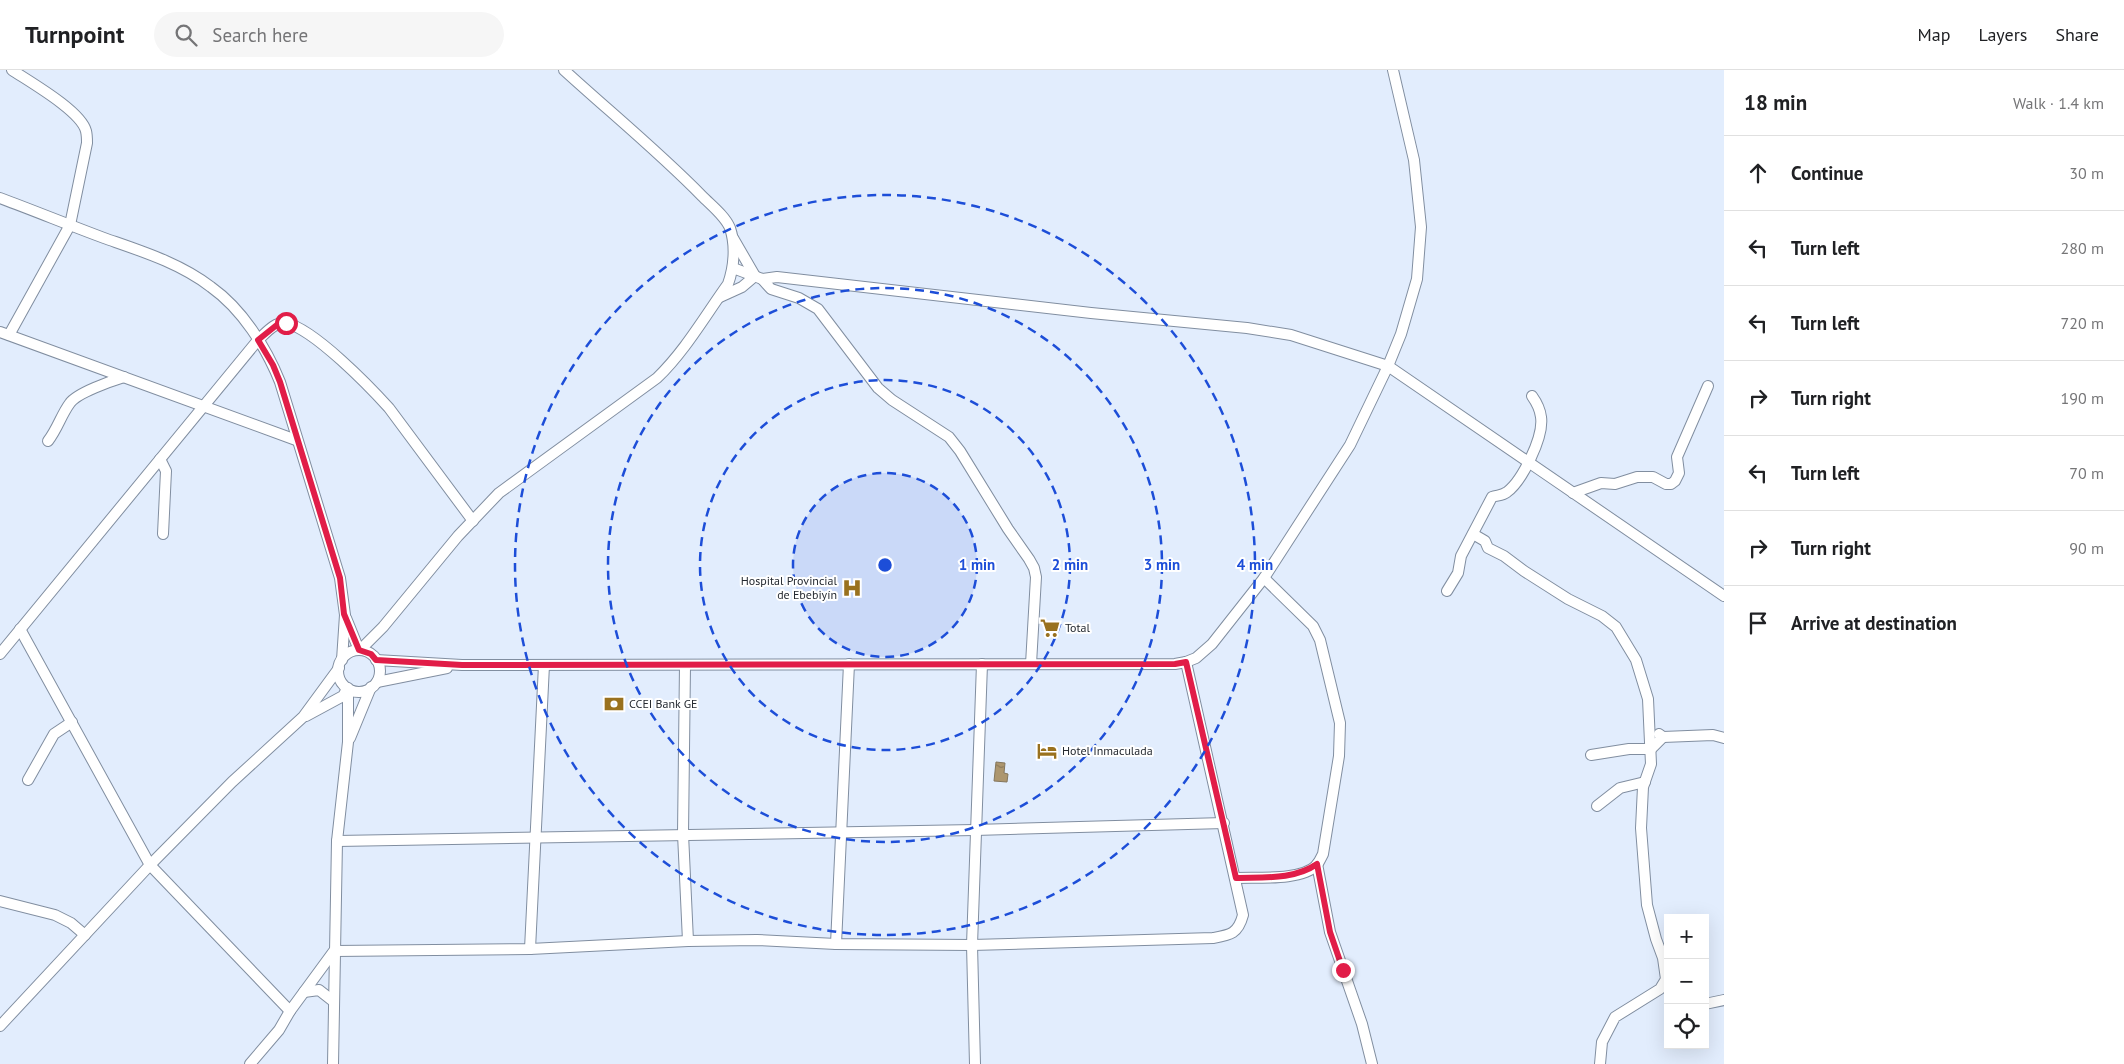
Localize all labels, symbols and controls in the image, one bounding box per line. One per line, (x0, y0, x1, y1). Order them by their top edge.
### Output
search box (154, 12, 504, 57)
text: Turnpoint (25, 19, 124, 50)
icon: search (172, 21, 200, 49)
text: Search here (212, 23, 308, 47)
text: Map (1918, 23, 1950, 46)
text: Layers (1978, 23, 2027, 46)
text: Share (2055, 23, 2099, 46)
text: 18 min (1744, 89, 1807, 116)
text: Walk · 1.4 km (2013, 93, 2104, 113)
icon: ahead (1744, 159, 1772, 187)
text: Continue (1791, 161, 1863, 185)
text: 30 m (2069, 163, 2104, 183)
icon: left (1744, 234, 1772, 262)
text: Turn left (1791, 236, 1860, 260)
text: 280 m (2061, 238, 2104, 258)
icon: left (1744, 309, 1772, 337)
text: Turn left (1791, 311, 1860, 335)
route start (275, 312, 298, 335)
text: 720 m (2061, 313, 2104, 333)
icon: right (1744, 384, 1772, 412)
text: Turn right (1791, 386, 1871, 410)
text: 190 m (2061, 388, 2104, 408)
icon: left (1744, 459, 1772, 487)
text: Turn left (1791, 461, 1860, 485)
text: 70 m (2069, 463, 2104, 483)
icon: right (1744, 534, 1772, 562)
text: Turn right (1791, 536, 1871, 560)
text: 90 m (2069, 538, 2104, 558)
text: 1 min (959, 555, 995, 574)
text: 2 min (1052, 555, 1088, 574)
text: 3 min (1144, 555, 1180, 574)
text: 4 min (1237, 555, 1273, 574)
centre of rings (876, 556, 894, 574)
place label: Hospital Provincial de Ebebiyín (741, 573, 837, 602)
hospital icon: Hospital Provincial de Ebebiyín (841, 577, 863, 599)
icon: arrive (1744, 609, 1772, 637)
text: Arrive at destination (1791, 611, 1957, 635)
supermarket icon: Total (1039, 617, 1061, 639)
place label: Total (1065, 620, 1091, 635)
bank icon: CCEI Bank GE (603, 693, 625, 715)
place label: CCEI Bank GE (629, 696, 697, 711)
hotel icon: Hotel Inmaculada (1036, 740, 1058, 762)
place label: Hotel Inmaculada (1062, 743, 1153, 758)
map controls (1664, 914, 1709, 1049)
button: + (1664, 914, 1709, 959)
route end (1332, 959, 1355, 982)
button: − (1664, 959, 1709, 1004)
button: locate (1664, 1004, 1709, 1049)

